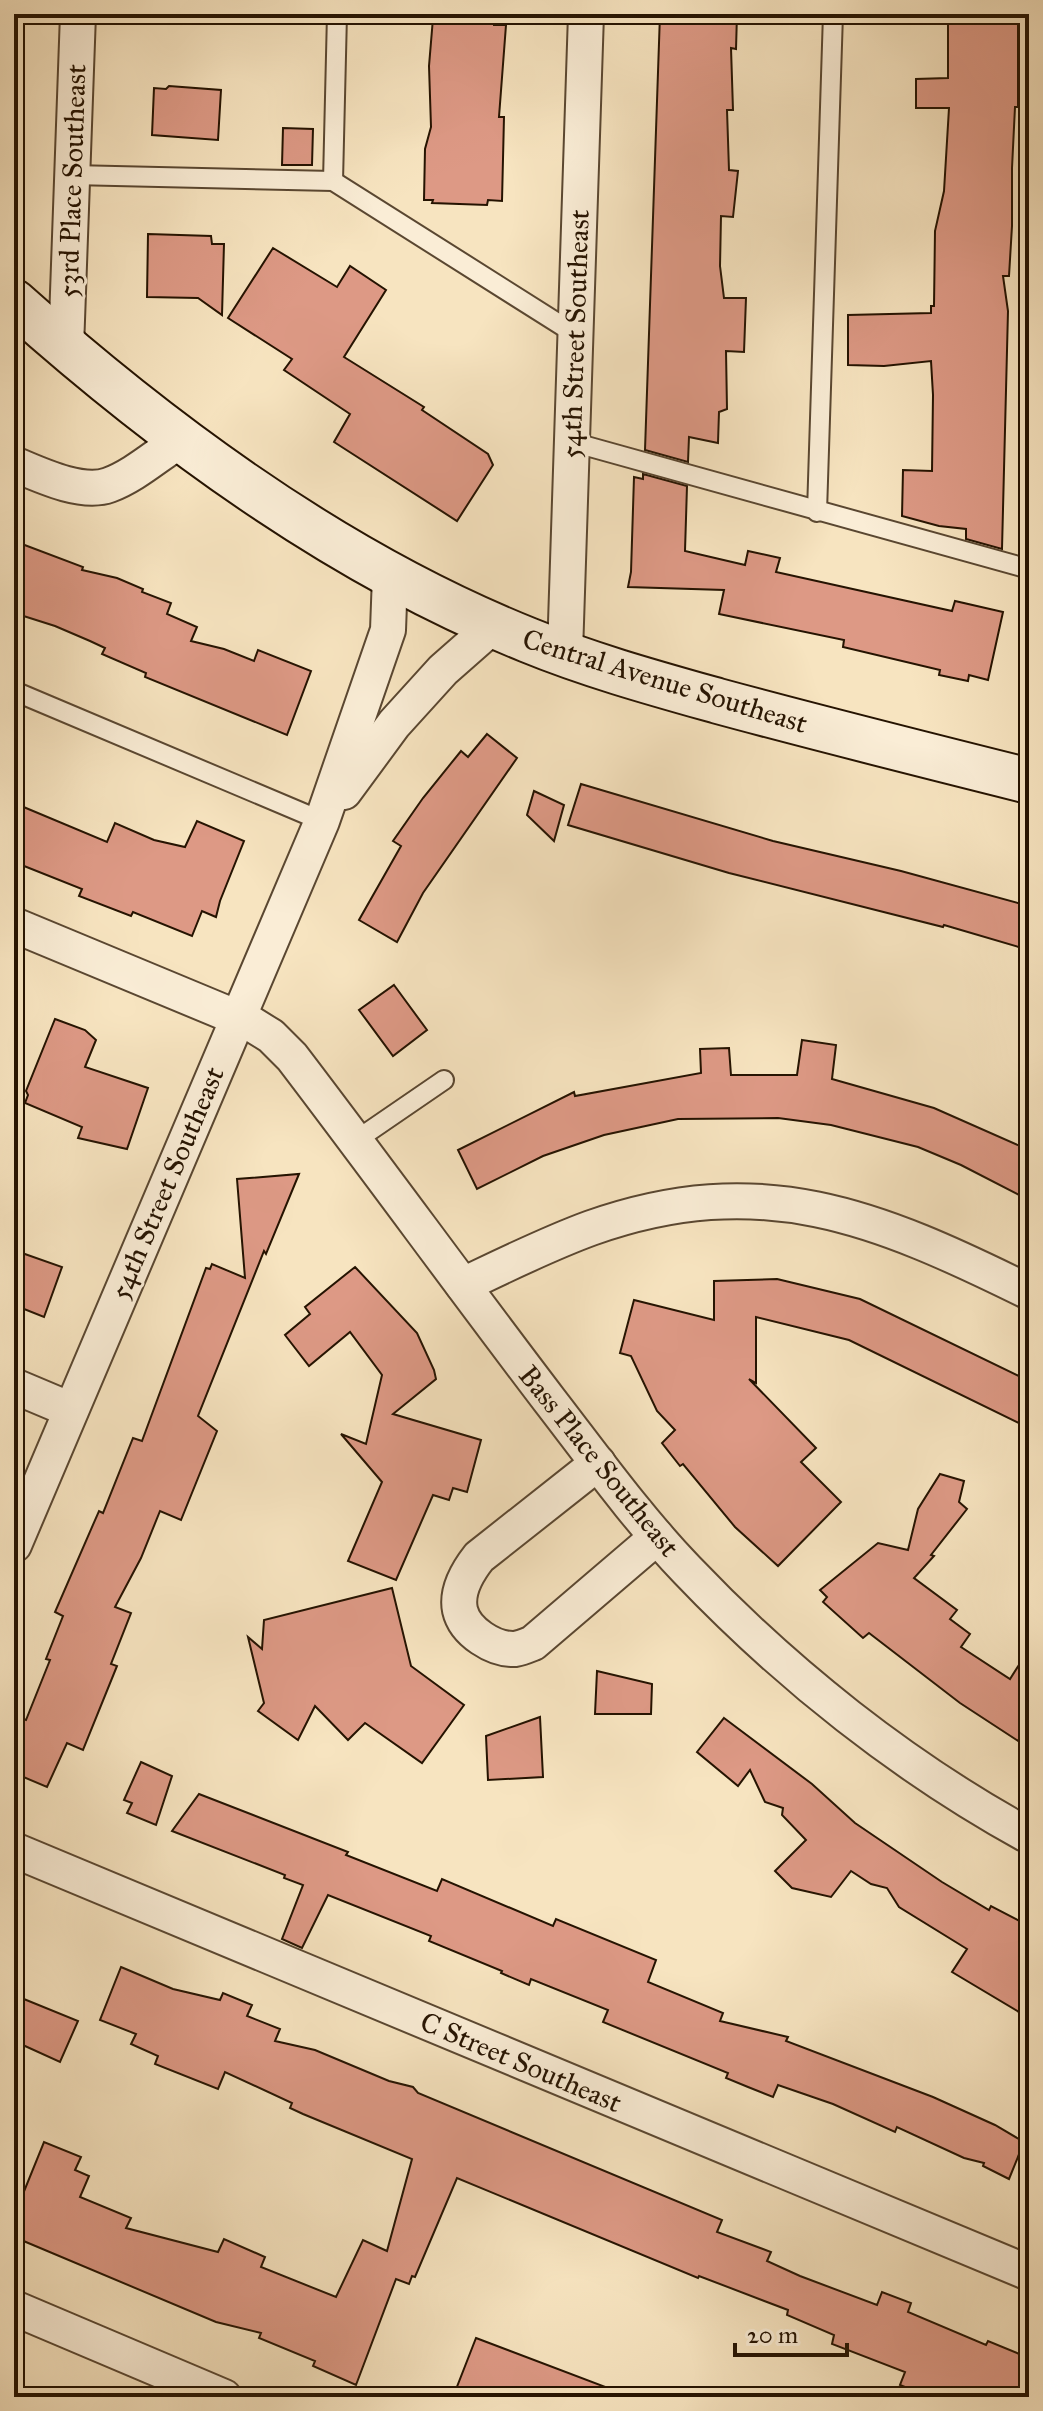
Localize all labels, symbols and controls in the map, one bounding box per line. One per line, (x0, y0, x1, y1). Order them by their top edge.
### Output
street label: 53rd Place Southeast (50, 63, 94, 299)
street label: 54th Street Southeast (553, 209, 597, 459)
street label: Central Avenue Southeast (518, 621, 812, 741)
street label: 54th Street Southeast (102, 1061, 232, 1305)
street label: Bass Place Southeast (511, 1358, 687, 1564)
street label: C Street Southeast (415, 2004, 627, 2120)
scale bar (735, 2307, 847, 2357)
text: 20 m (747, 2320, 798, 2350)

